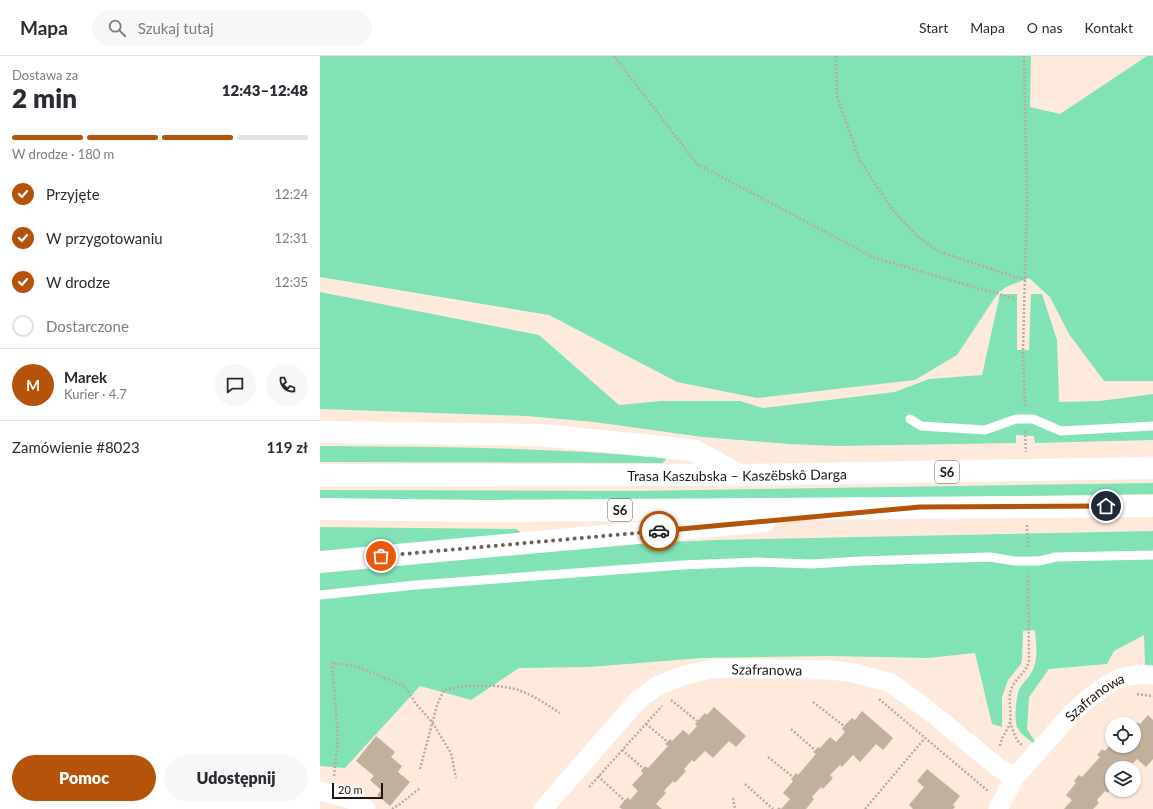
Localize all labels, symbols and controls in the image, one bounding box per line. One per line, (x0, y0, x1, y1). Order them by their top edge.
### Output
search box (92, 10, 372, 46)
text: Mapa (20, 16, 68, 39)
icon: search (106, 17, 128, 39)
text: Szukaj tutaj (138, 19, 214, 37)
text: Start (919, 19, 948, 36)
text: Mapa (970, 19, 1005, 36)
text: O nas (1027, 19, 1062, 36)
text: Kontakt (1084, 19, 1133, 36)
text: Dostawa za (12, 67, 78, 83)
text: 12:43–12:48 (222, 81, 308, 99)
text: 2 min (12, 82, 77, 114)
text: W drodze · 180 m (12, 146, 114, 162)
icon: check (12, 183, 34, 205)
text: Przyjęte (46, 185, 100, 203)
text: 12:24 (275, 186, 308, 202)
icon: check (12, 227, 34, 249)
text: W przygotowaniu (46, 229, 163, 247)
text: 12:31 (275, 230, 308, 246)
icon: check (12, 271, 34, 293)
text: W drodze (46, 273, 110, 291)
text: 12:35 (275, 274, 308, 290)
text: Dostarczone (46, 317, 129, 335)
button: chat (214, 364, 256, 406)
button: phone (266, 364, 308, 406)
text: Marek (64, 368, 107, 386)
text: M (26, 376, 40, 394)
text: Kurier · 4.7 (64, 386, 127, 402)
text: Zamówienie #8023 (12, 438, 140, 456)
text: 119 zł (266, 438, 308, 456)
road number: S6 (935, 461, 959, 483)
street label: Trasa Kaszubska – Kaszëbskô Darga (627, 465, 847, 484)
pin (1089, 489, 1123, 523)
icon: home (1095, 495, 1117, 517)
road number: S6 (608, 499, 632, 521)
courier (639, 511, 679, 551)
icon: car (648, 520, 670, 542)
pin (364, 539, 398, 573)
icon: bag (370, 545, 392, 567)
street label: Szafranowa (731, 660, 803, 678)
street label: Szafranowa (1061, 669, 1126, 724)
map controls (1105, 717, 1141, 797)
button: locate (1105, 717, 1141, 753)
button: Pomoc (12, 755, 156, 801)
button: Udostępnij (164, 755, 308, 801)
button: layers (1105, 761, 1141, 797)
scale bar (332, 781, 383, 800)
text: 20 m (338, 783, 363, 796)

